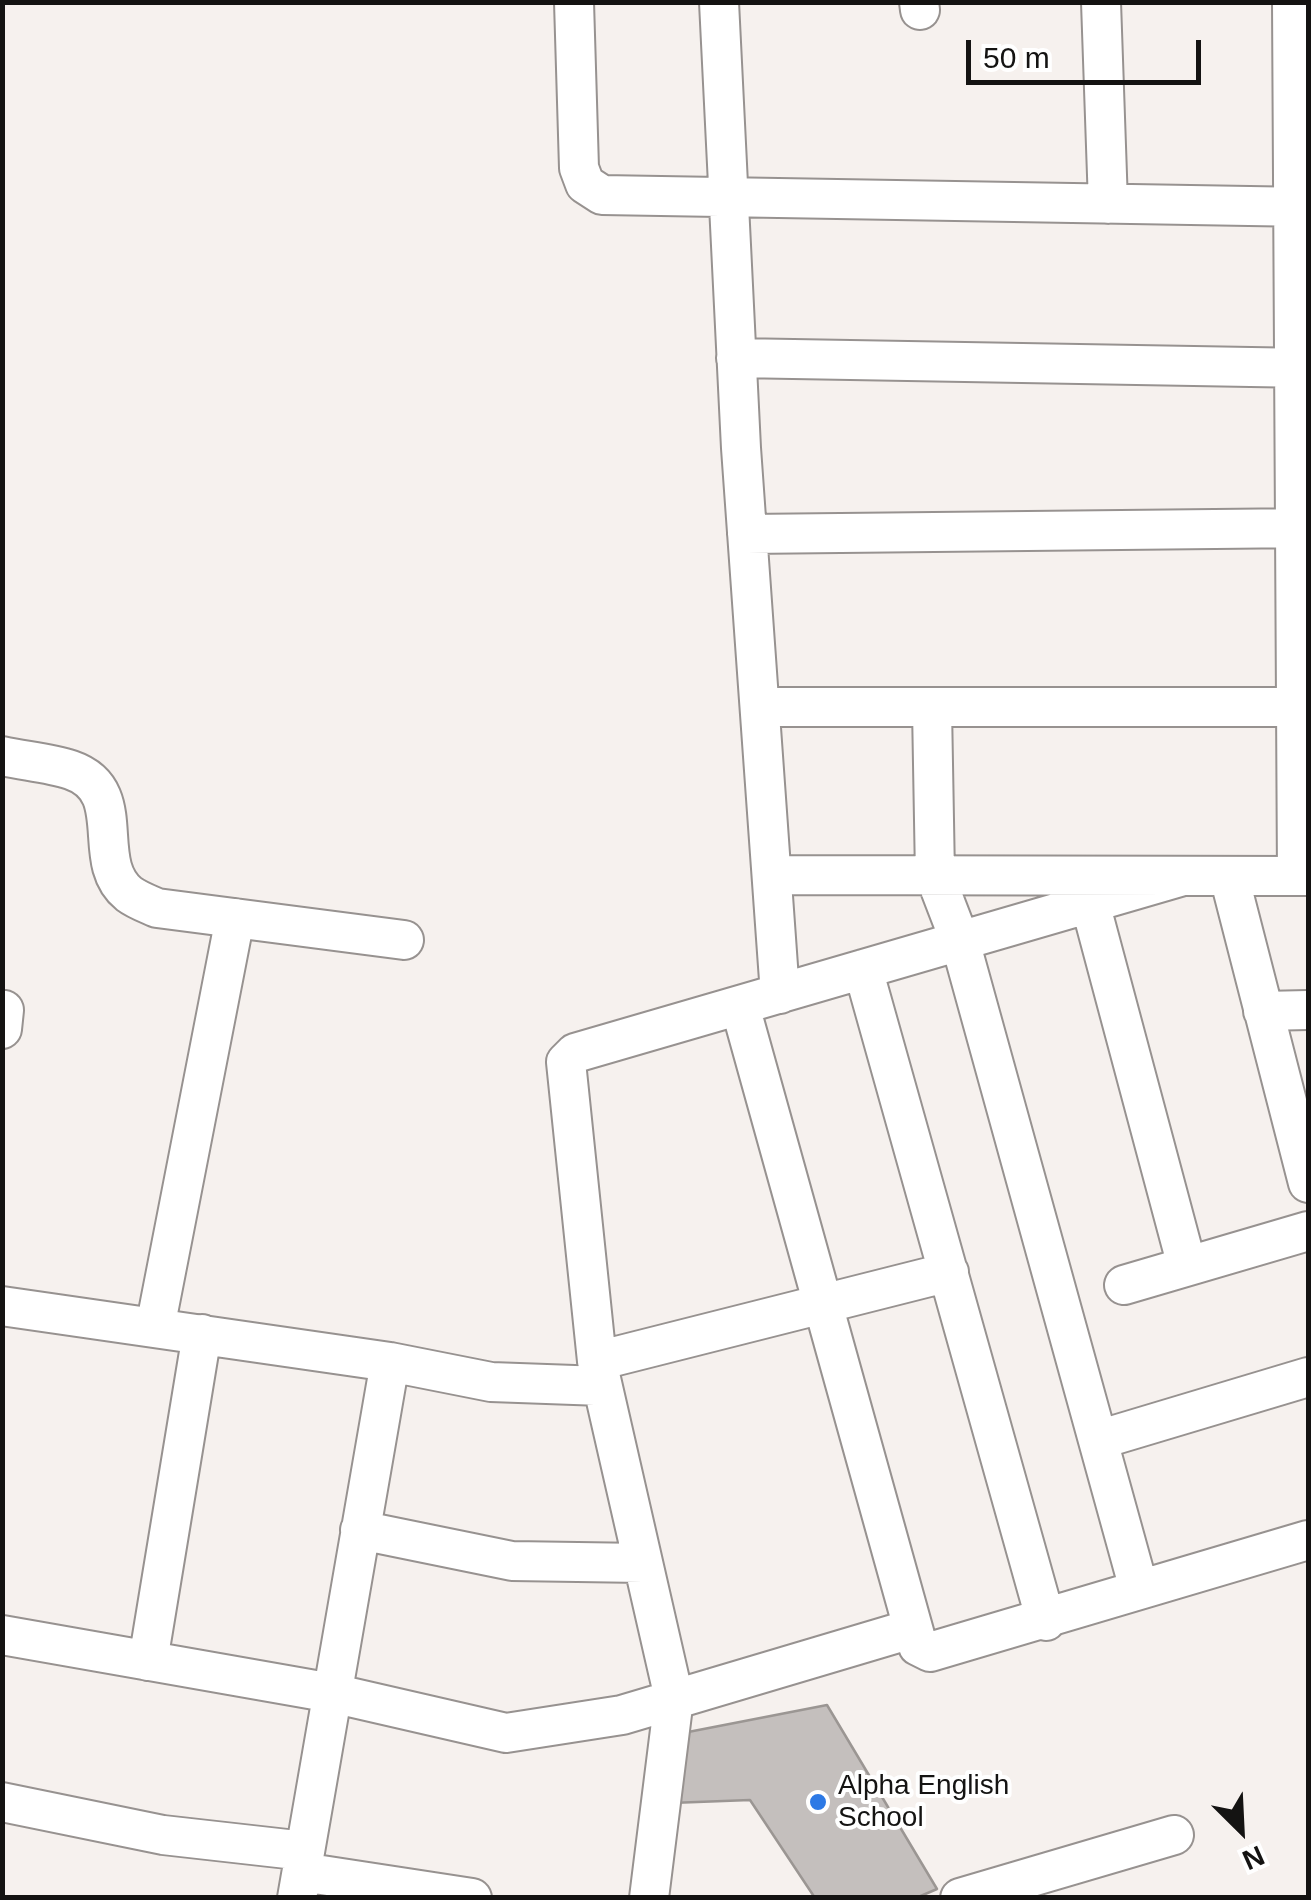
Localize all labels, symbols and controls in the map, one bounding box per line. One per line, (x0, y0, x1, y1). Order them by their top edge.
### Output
scale bar (971, 20, 1206, 82)
text: 50 m (983, 41, 1050, 74)
place label: Alpha English School (838, 1769, 1009, 1835)
north arrow (1191, 1780, 1291, 1880)
marker: Alpha English School (807, 1791, 829, 1813)
text: N (1238, 1840, 1269, 1876)

